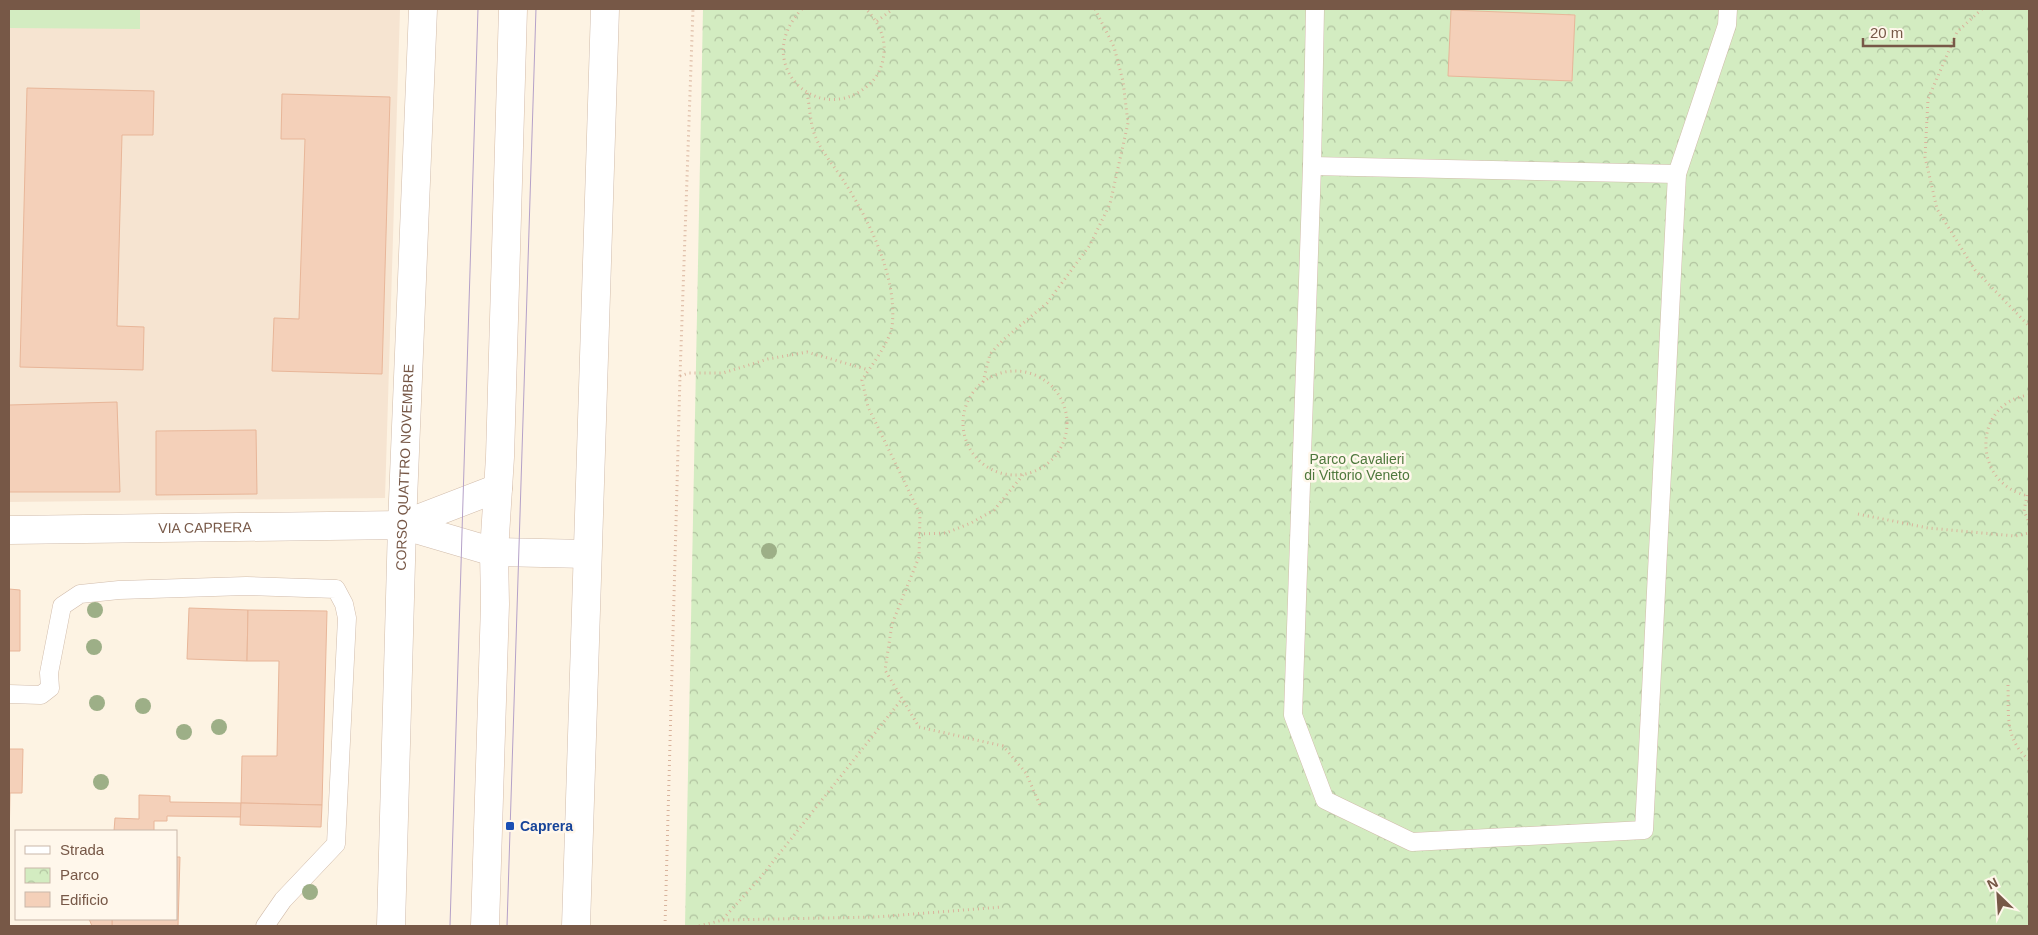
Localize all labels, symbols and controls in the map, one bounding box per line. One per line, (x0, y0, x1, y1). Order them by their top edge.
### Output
scale bar (1863, 15, 1954, 47)
text: 20 m (1870, 24, 1903, 41)
street label: CORSO QUATTRO NOVEMBRE (393, 364, 417, 571)
park label: Parco Cavalieri di Vittorio Veneto (1304, 451, 1410, 483)
street label: VIA CAPRERA (158, 519, 252, 536)
place label: Caprera (520, 818, 573, 834)
marker: Caprera (504, 820, 516, 832)
legend (15, 830, 178, 920)
text: Strada (60, 841, 105, 858)
text: Parco (60, 866, 99, 883)
north arrow (1973, 870, 2023, 920)
text: N (1985, 874, 2000, 893)
text: Edificio (60, 891, 108, 908)

